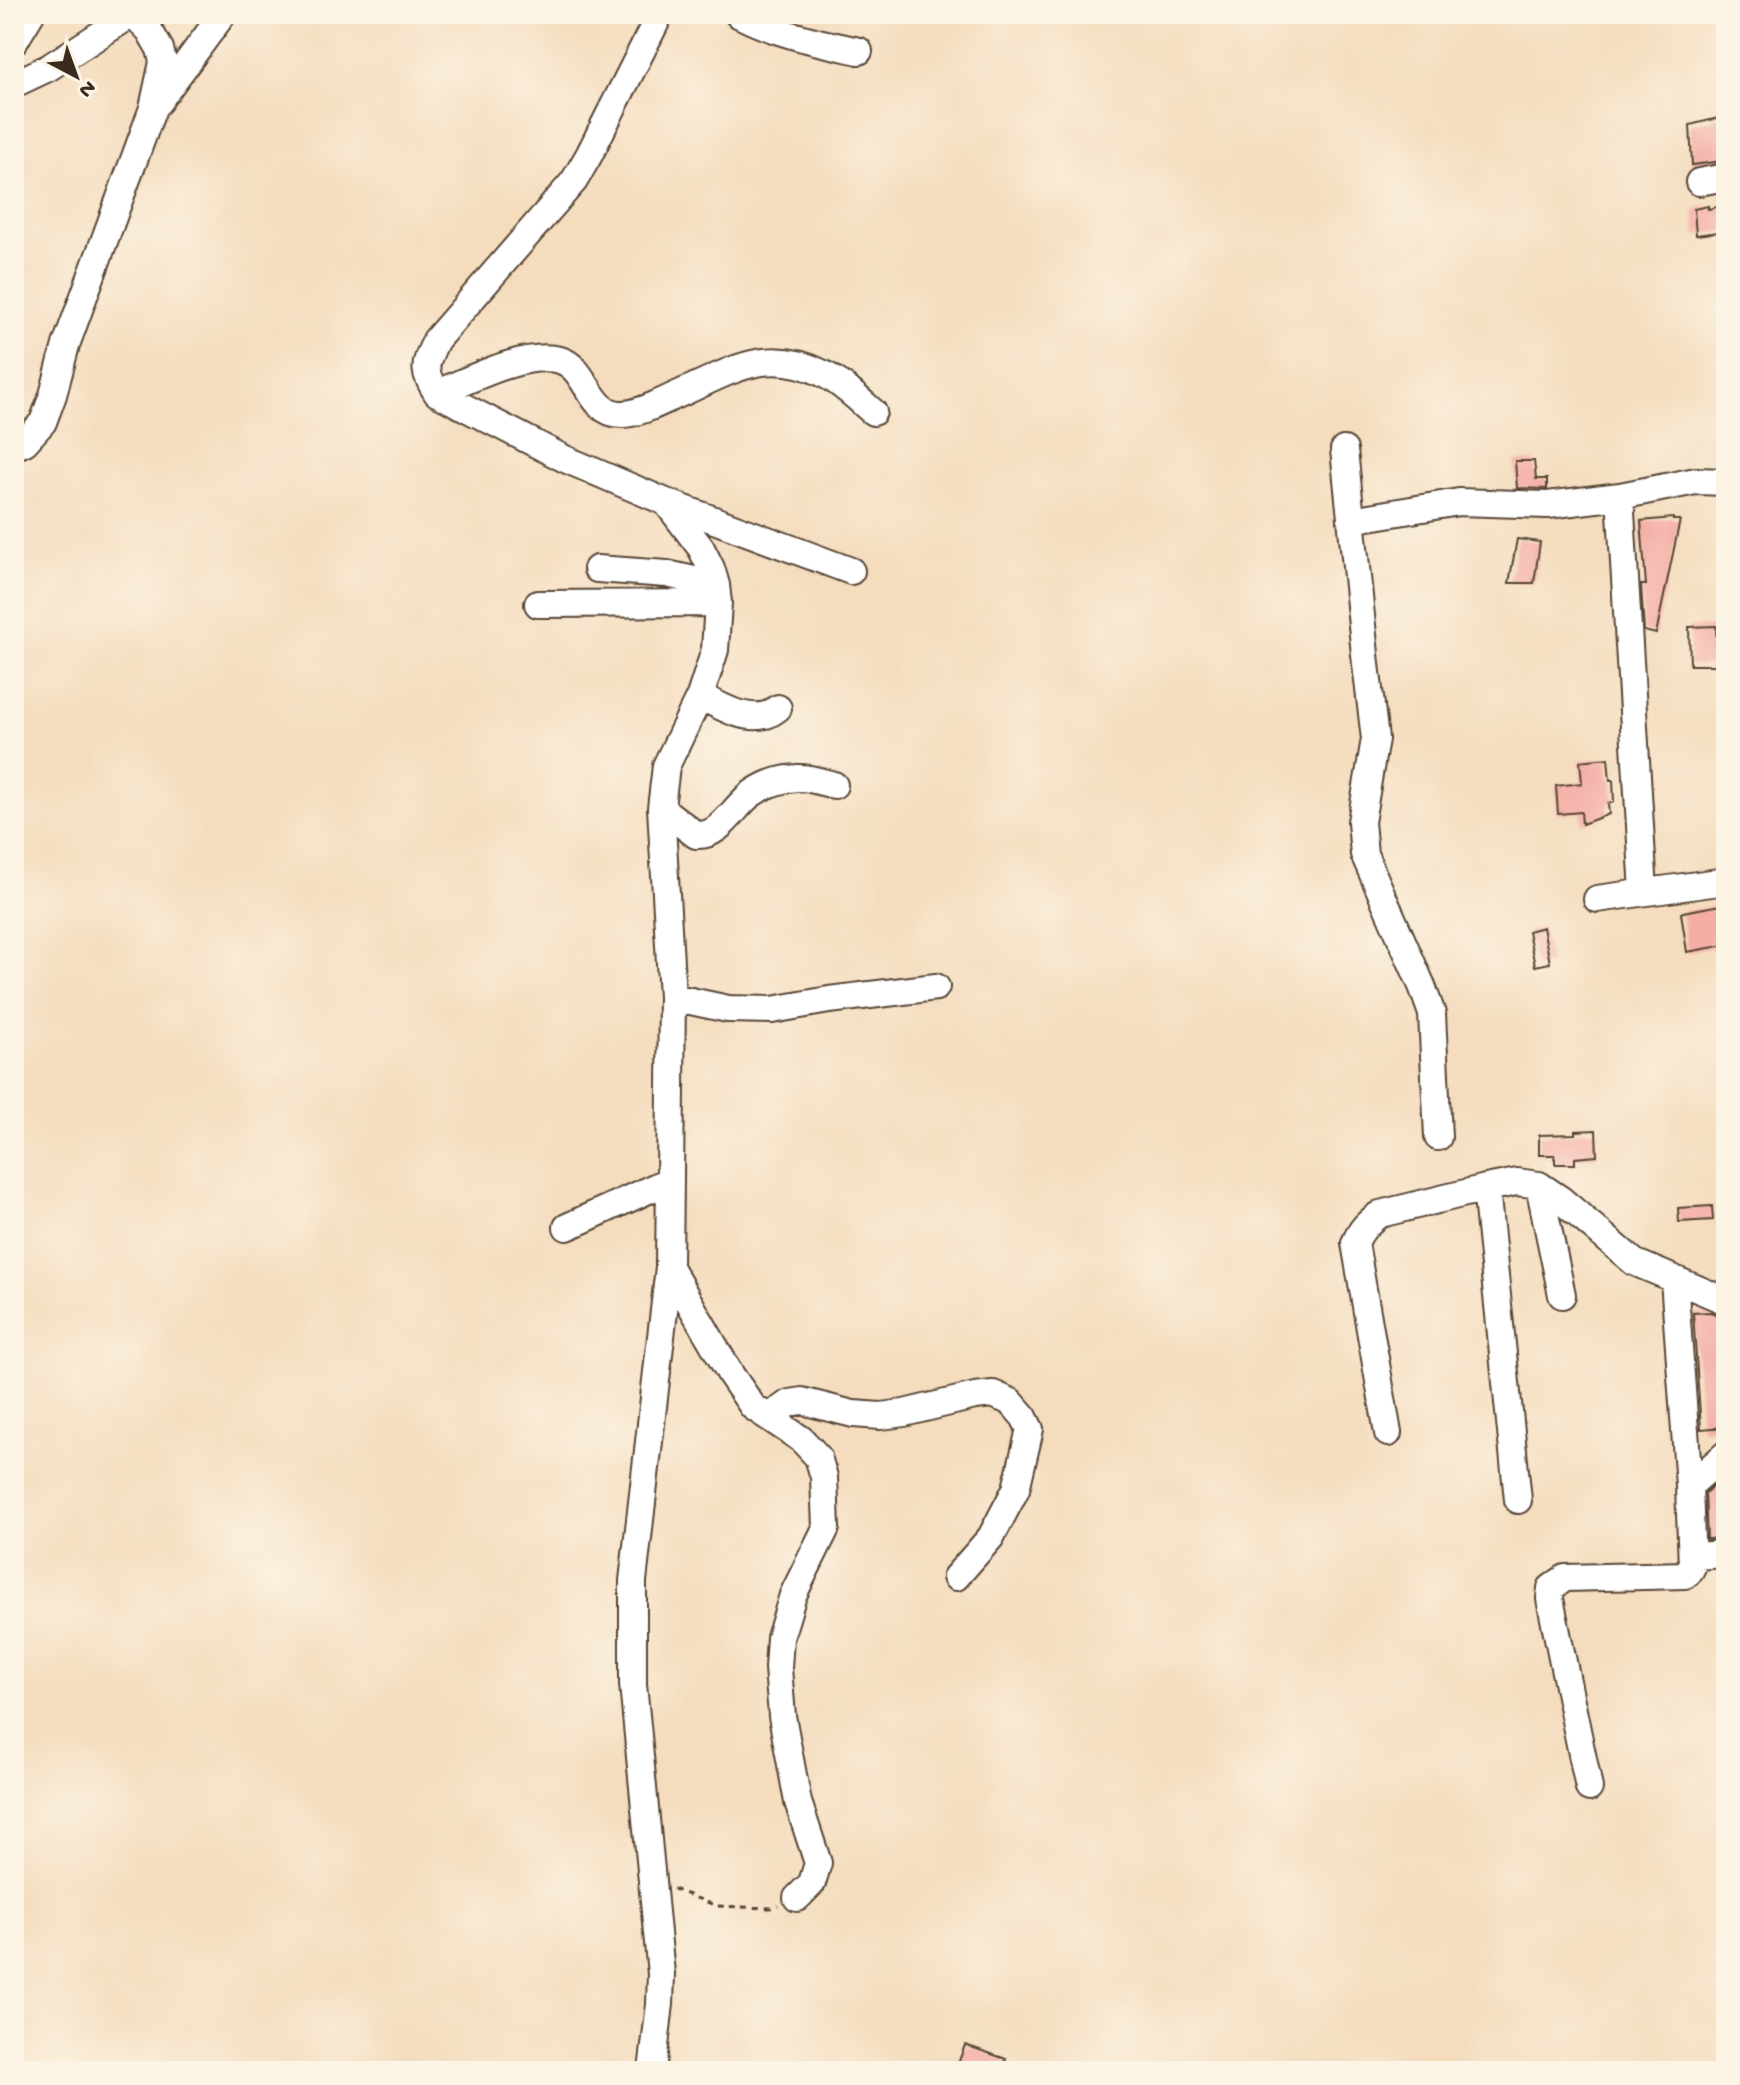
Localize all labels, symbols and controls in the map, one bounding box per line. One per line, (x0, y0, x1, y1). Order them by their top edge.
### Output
north arrow (36, 36, 116, 116)
text: N (73, 74, 100, 103)

